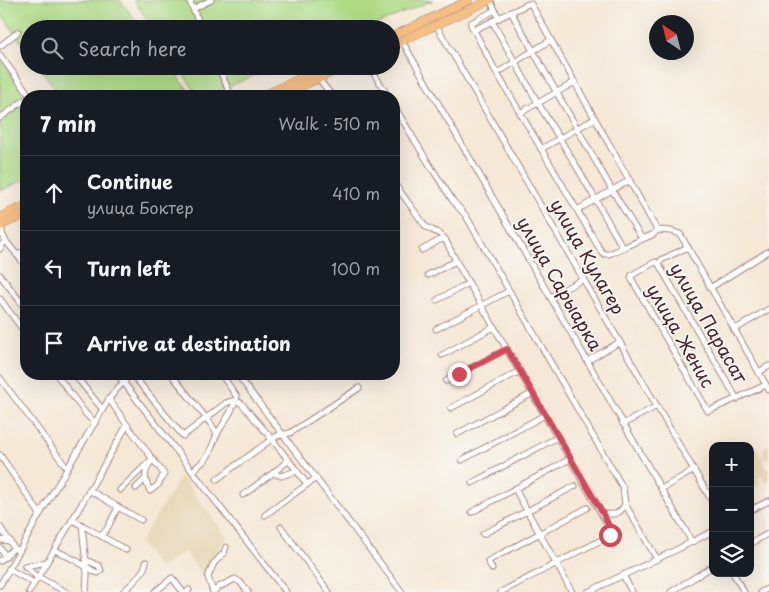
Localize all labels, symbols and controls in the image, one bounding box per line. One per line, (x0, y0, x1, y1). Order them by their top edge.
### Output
north arrow (649, 15, 694, 60)
search box (20, 20, 400, 75)
icon: search (38, 34, 66, 62)
text: Search here (78, 34, 187, 62)
text: 7 min (40, 107, 96, 139)
text: Walk · 510 m (278, 111, 380, 135)
text: Continue (87, 167, 173, 195)
icon: ahead (40, 179, 68, 207)
text: 410 m (332, 181, 380, 205)
street label: улица Кулагер (544, 193, 632, 319)
text: улица Боктер (87, 195, 194, 219)
street label: улица Сарыарка (511, 211, 610, 356)
icon: left (40, 254, 68, 282)
text: Turn left (87, 254, 171, 282)
text: 100 m (331, 256, 380, 280)
street label: улица Парасат (664, 257, 755, 388)
street label: улица Женис (641, 278, 722, 392)
icon: arrive (40, 329, 68, 357)
text: Arrive at destination (87, 329, 291, 357)
route end (448, 363, 471, 386)
map controls (709, 442, 754, 577)
button: + (709, 442, 754, 487)
button: − (709, 487, 754, 532)
route start (599, 524, 622, 547)
button: layers (709, 532, 754, 577)

